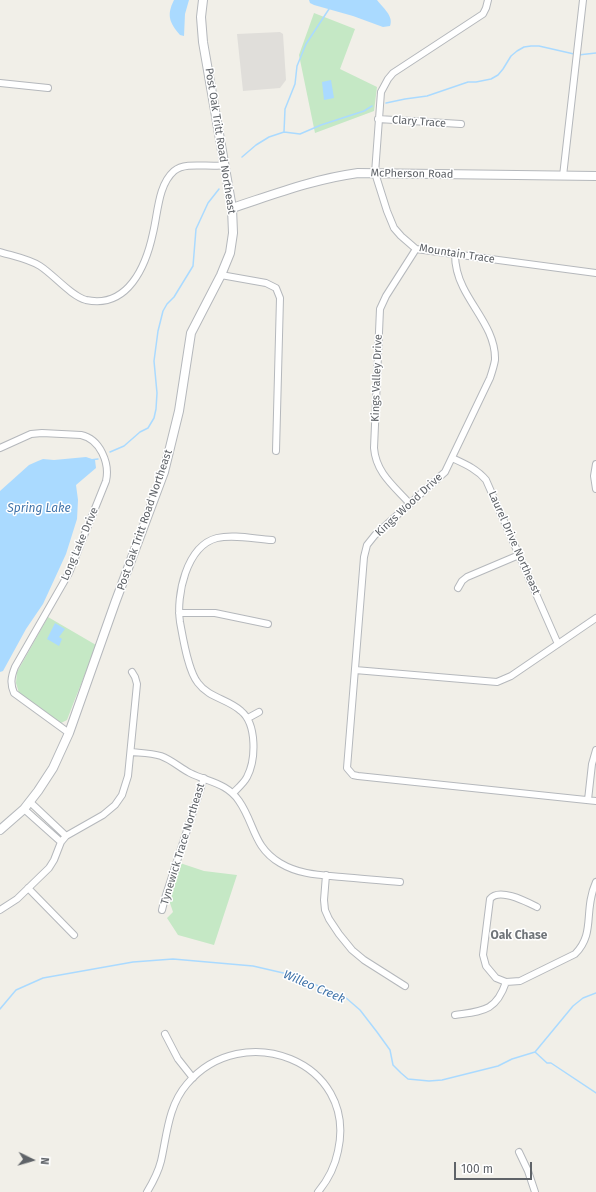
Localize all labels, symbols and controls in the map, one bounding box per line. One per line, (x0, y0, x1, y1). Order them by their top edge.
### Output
street label: Post Oak Tritt Road Northeast (202, 67, 238, 215)
street label: Clary Trace (392, 114, 446, 130)
street label: McPherson Road (370, 167, 454, 181)
street label: Mountain Trace (418, 242, 496, 266)
street label: Kings Valley Drive (369, 334, 385, 422)
street label: Post Oak Tritt Road Northeast (115, 448, 175, 592)
street label: Kings Wood Drive (373, 471, 445, 539)
street label: Laurel Drive Northeast (485, 489, 543, 597)
water label: Spring Lake (7, 502, 71, 516)
street label: Long Lake Drive (59, 505, 101, 583)
street label: Tynewick Trace Northeast (158, 782, 208, 906)
district label: Oak Chase (491, 929, 547, 943)
water label: Willeo Creek (281, 968, 347, 1006)
north arrow (12, 1140, 52, 1180)
scale bar (456, 1154, 534, 1180)
text: N (38, 1157, 51, 1165)
text: 100 m (461, 1162, 493, 1176)

